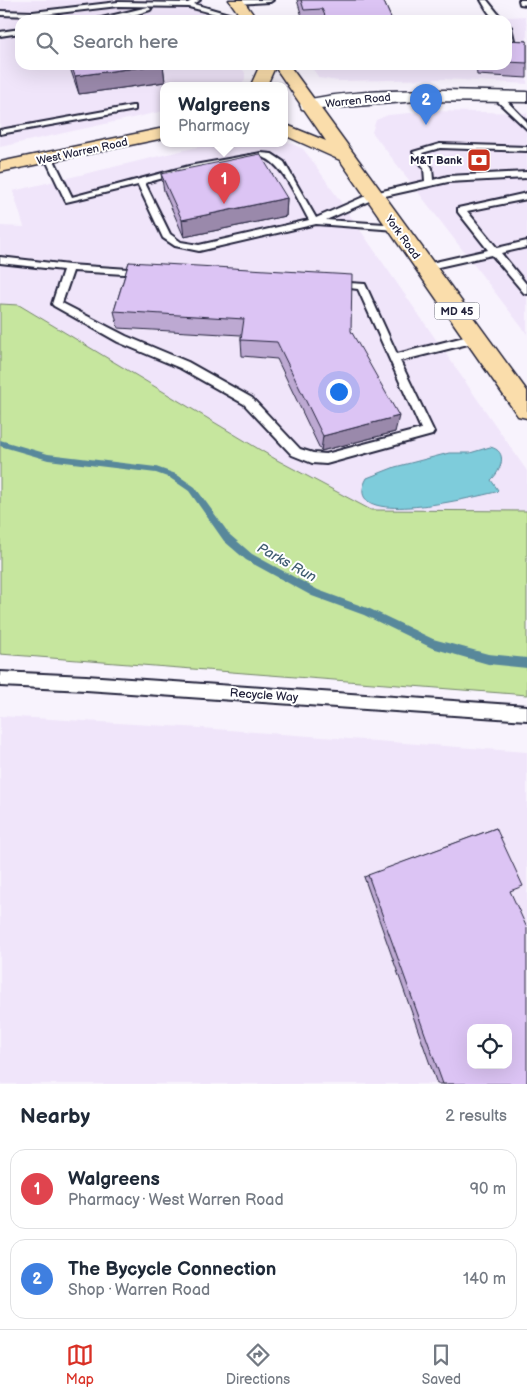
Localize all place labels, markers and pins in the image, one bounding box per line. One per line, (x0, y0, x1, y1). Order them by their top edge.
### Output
pin: 2 (410, 84, 442, 125)
bank icon: M&T Bank (466, 147, 492, 173)
place label: M&T Bank (410, 154, 462, 167)
pin: 1 (208, 163, 240, 204)

